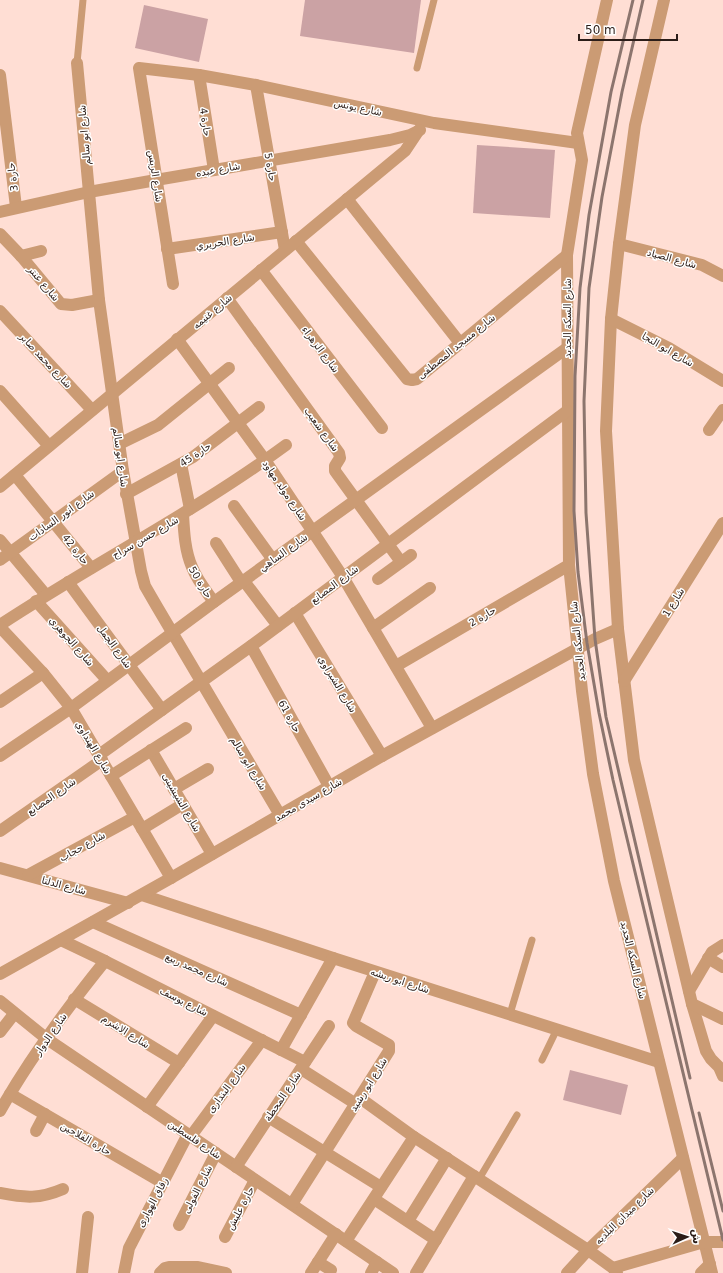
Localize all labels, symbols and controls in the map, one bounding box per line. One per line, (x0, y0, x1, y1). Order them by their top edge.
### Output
scale bar (579, 16, 677, 42)
text: 50 m (585, 23, 616, 37)
street label: شارع يونس (333, 97, 383, 119)
street label: شارع ابو سالم (76, 104, 94, 166)
street label: حارة 4 (198, 107, 213, 137)
street label: شارع الريس (145, 149, 165, 203)
street label: حارة 5 (263, 152, 278, 182)
street label: شارع عبده (195, 160, 241, 180)
street label: حارة 3 (5, 162, 20, 192)
street label: شارع الحريري (195, 231, 255, 253)
street label: شارع الصياد (646, 247, 698, 271)
street label: شارع عنتر (24, 263, 62, 304)
street label: شارع السكة الحديد (562, 278, 574, 358)
street label: شارع غنيمه (190, 292, 235, 332)
street label: شارع مسجد المصطفى (415, 312, 498, 382)
street label: شارع الزهراء (299, 324, 342, 375)
street label: شارع محمد صابر (16, 330, 74, 391)
street label: شارع ابو النجا (640, 330, 695, 369)
street label: شارع شعيب (301, 405, 341, 454)
street label: شارع ابو سالم (110, 426, 130, 488)
street label: حارة 45 (178, 440, 213, 469)
street label: شارع مولد مهاود (260, 458, 309, 523)
street label: شارع انور السادات (26, 488, 97, 544)
street label: شارع حسن سراج (110, 514, 181, 562)
street label: شارع الساهي (257, 531, 310, 574)
street label: حارة 42 (60, 532, 91, 566)
street label: شارع المصانع (308, 563, 361, 607)
street label: حارة 50 (187, 564, 214, 600)
street label: شارع 1 (660, 586, 687, 619)
street label: شارع السكة الحديد (568, 601, 588, 681)
street label: حارة 2 (467, 604, 497, 628)
street label: شارع الجوهري (47, 615, 96, 669)
street label: شارع الجمل (94, 622, 134, 671)
street label: شارع الشبراوي (315, 654, 359, 715)
street label: حارة 61 (276, 698, 303, 734)
street label: شارع الهنداوي (73, 719, 114, 776)
street label: شارع ابو سالم (227, 735, 269, 793)
street label: شارع الشيشينى (159, 771, 203, 834)
street label: شارع المصانع (25, 776, 78, 818)
street label: شارع سيدى محمد (273, 776, 344, 824)
street label: شارع حجاب (57, 829, 107, 864)
street label: شارع الدلتا (40, 874, 87, 898)
street label: شارع السكة الحديد (618, 920, 649, 1000)
street label: شارع محمد ربيع (163, 951, 230, 989)
street label: شارع ابو ريشه (369, 966, 431, 996)
street label: شارع يوسف (158, 985, 209, 1019)
street label: شارع الدوار (31, 1011, 70, 1059)
street label: شارع الاشرم (99, 1012, 152, 1051)
street label: شارع ابو رشيد (348, 1056, 390, 1113)
street label: شارع البندارى (205, 1062, 249, 1116)
street label: شارع المحطة (262, 1070, 304, 1124)
street label: شارع فلسطين (166, 1118, 223, 1162)
street label: حارة الفلاحين (59, 1120, 113, 1157)
street label: شارع الفولى (181, 1163, 215, 1216)
street label: زقاق الهوارى (135, 1175, 171, 1229)
street label: شارع ميدان البلديه (593, 1184, 657, 1247)
street label: حارة عليش (224, 1185, 256, 1232)
north arrow (667, 1217, 707, 1257)
text: ش (690, 1229, 703, 1244)

